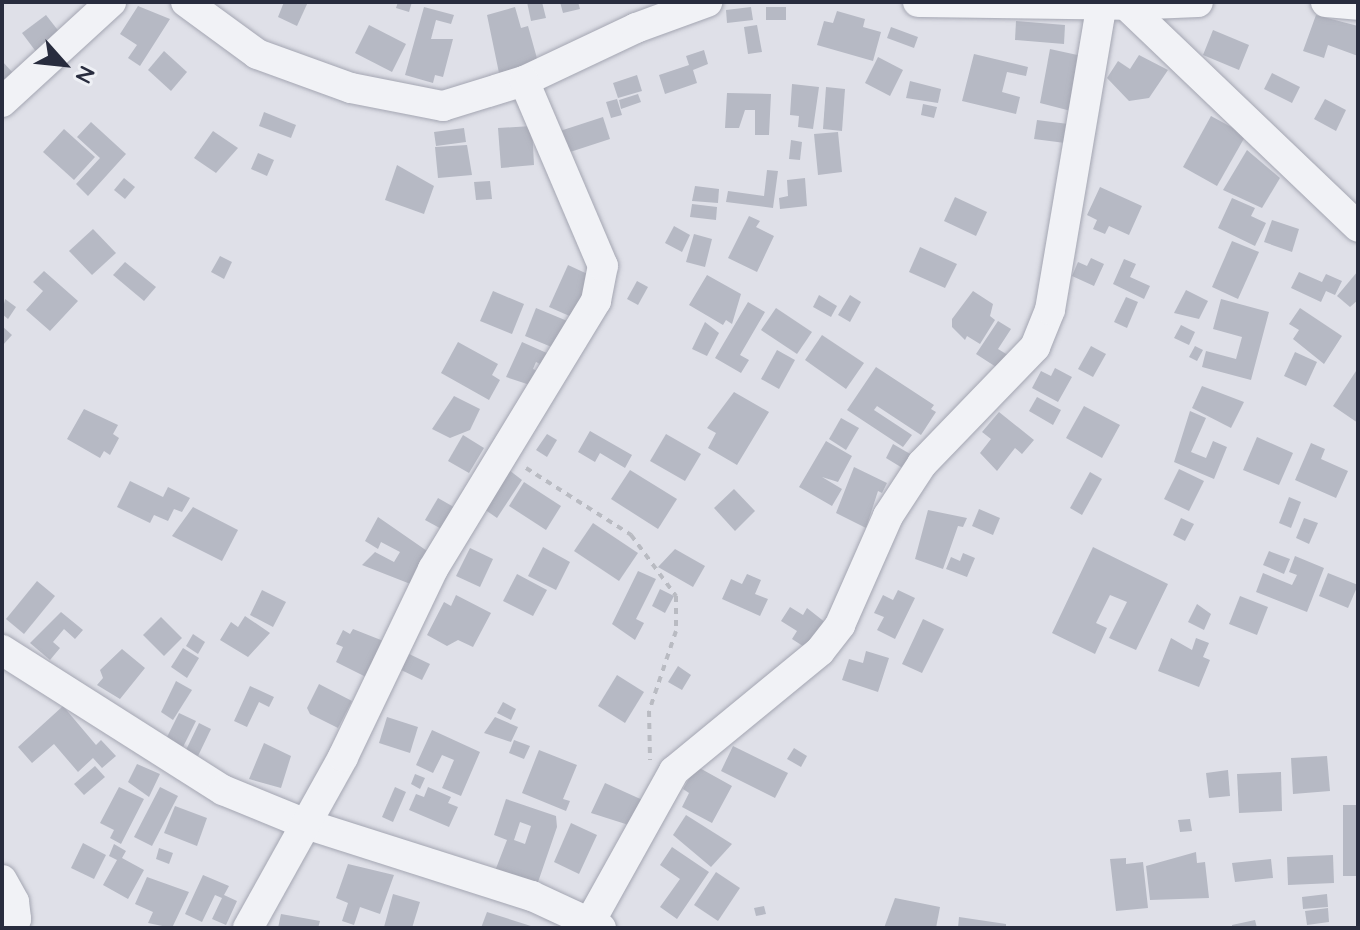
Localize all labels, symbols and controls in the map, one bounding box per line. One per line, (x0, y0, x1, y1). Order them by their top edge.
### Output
north arrow (24, 24, 104, 104)
text: N (69, 61, 102, 88)

